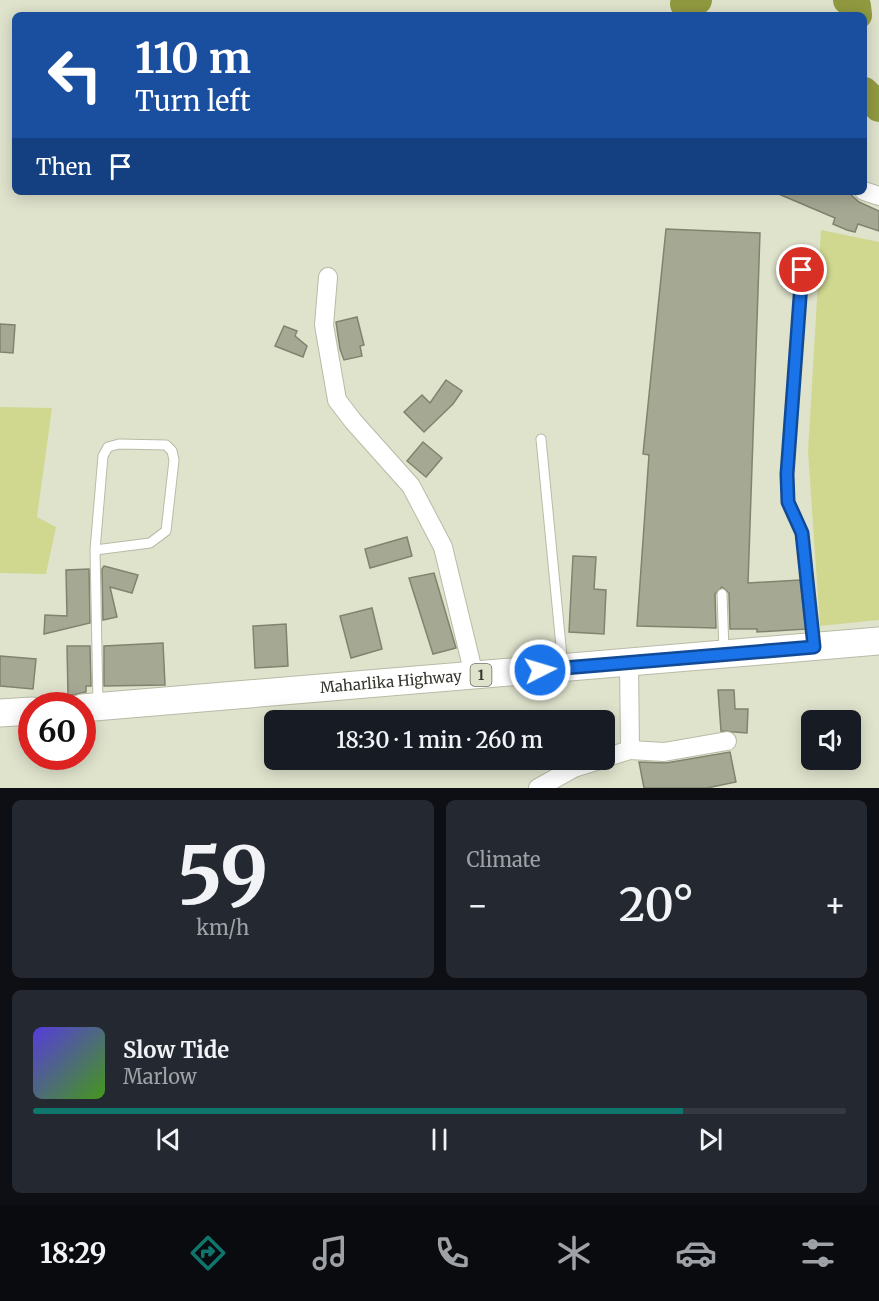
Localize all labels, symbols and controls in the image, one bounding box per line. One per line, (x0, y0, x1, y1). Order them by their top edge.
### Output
text: 110 m (135, 32, 251, 84)
icon: left (36, 36, 114, 114)
text: Turn left (135, 84, 250, 118)
icon: arrive (104, 150, 137, 183)
text: Then (36, 153, 92, 181)
pin (776, 244, 827, 295)
icon: arrive (785, 253, 818, 286)
position arrow (508, 638, 572, 702)
road number: 1 (470, 664, 492, 686)
street label: Maharlika Highway (319, 666, 463, 697)
speed limit sign: 60 (18, 692, 96, 770)
map controls (801, 710, 861, 770)
button: sound (801, 710, 861, 770)
text: 18:30 · 1 min · 260 m (336, 726, 543, 754)
text: 59 (177, 827, 269, 925)
text: Climate (467, 847, 541, 872)
text: 20° (619, 877, 694, 933)
text: − (467, 885, 489, 926)
text: + (824, 885, 846, 926)
text: km/h (196, 915, 249, 940)
text: Slow Tide (123, 1036, 229, 1064)
text: Marlow (123, 1064, 197, 1089)
icon: previous (152, 1123, 185, 1156)
icon: pause (423, 1123, 456, 1156)
icon: next (694, 1123, 727, 1156)
icon: directions (187, 1232, 229, 1274)
icon: music (309, 1232, 351, 1274)
icon: phone (431, 1232, 473, 1274)
icon: climate (553, 1232, 595, 1274)
icon: car (675, 1232, 717, 1274)
icon: filters (797, 1232, 839, 1274)
text: 18:29 (40, 1236, 107, 1270)

